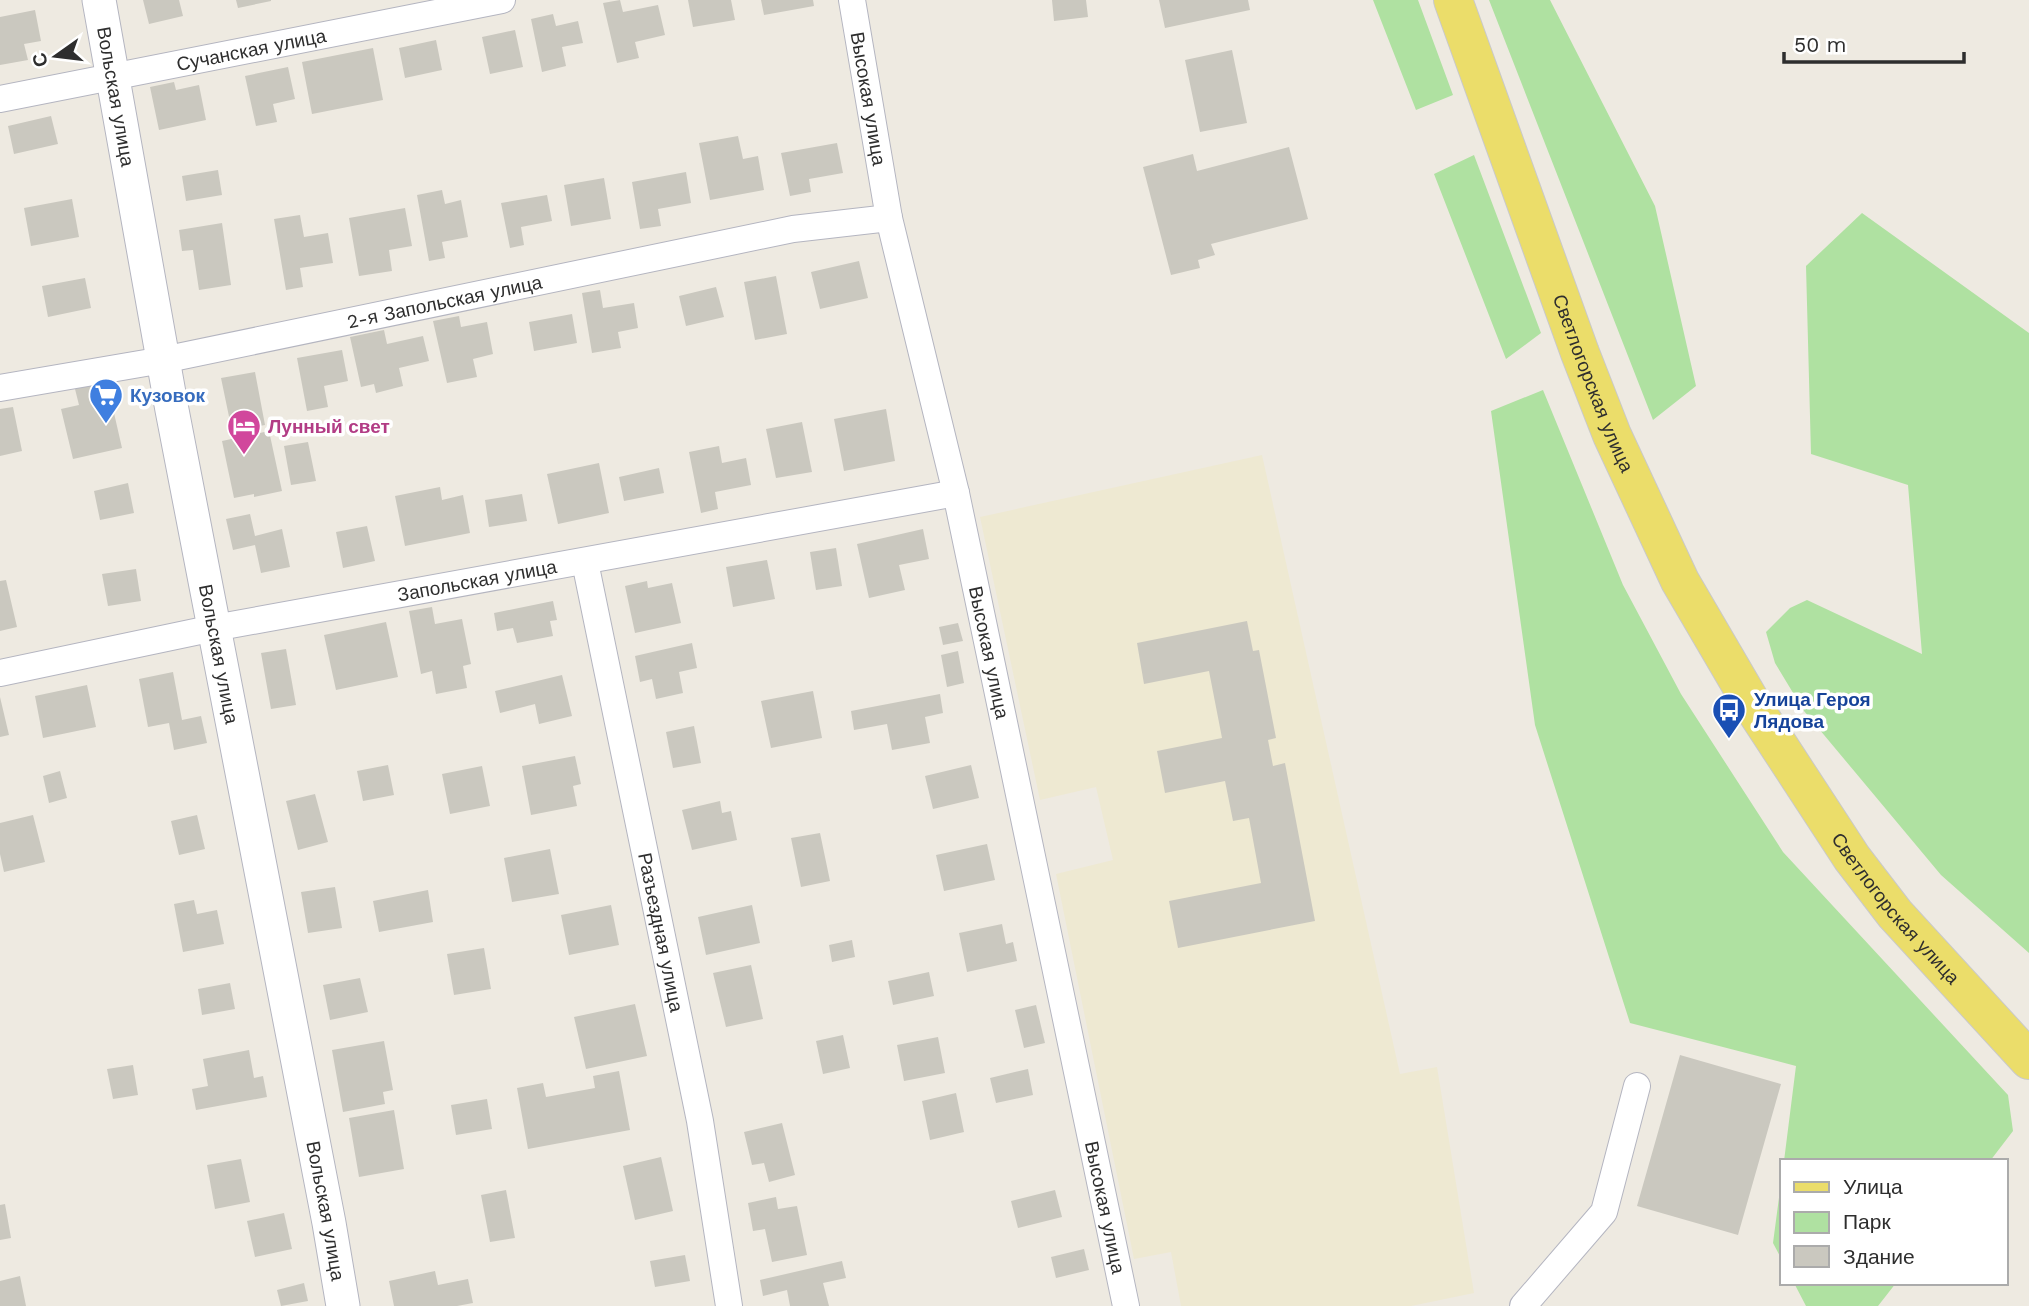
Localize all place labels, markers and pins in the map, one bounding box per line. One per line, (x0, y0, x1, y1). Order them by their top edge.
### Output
supermarket icon: Кузовок (87, 376, 125, 425)
place label: Кузовок (130, 384, 206, 407)
hotel icon: Лунный свет (225, 407, 263, 456)
place label: Лунный свет (268, 415, 390, 438)
place label: Улица Героя Лядова (1754, 688, 1871, 733)
bus stop icon: Улица Героя Лядова (1710, 691, 1748, 740)

